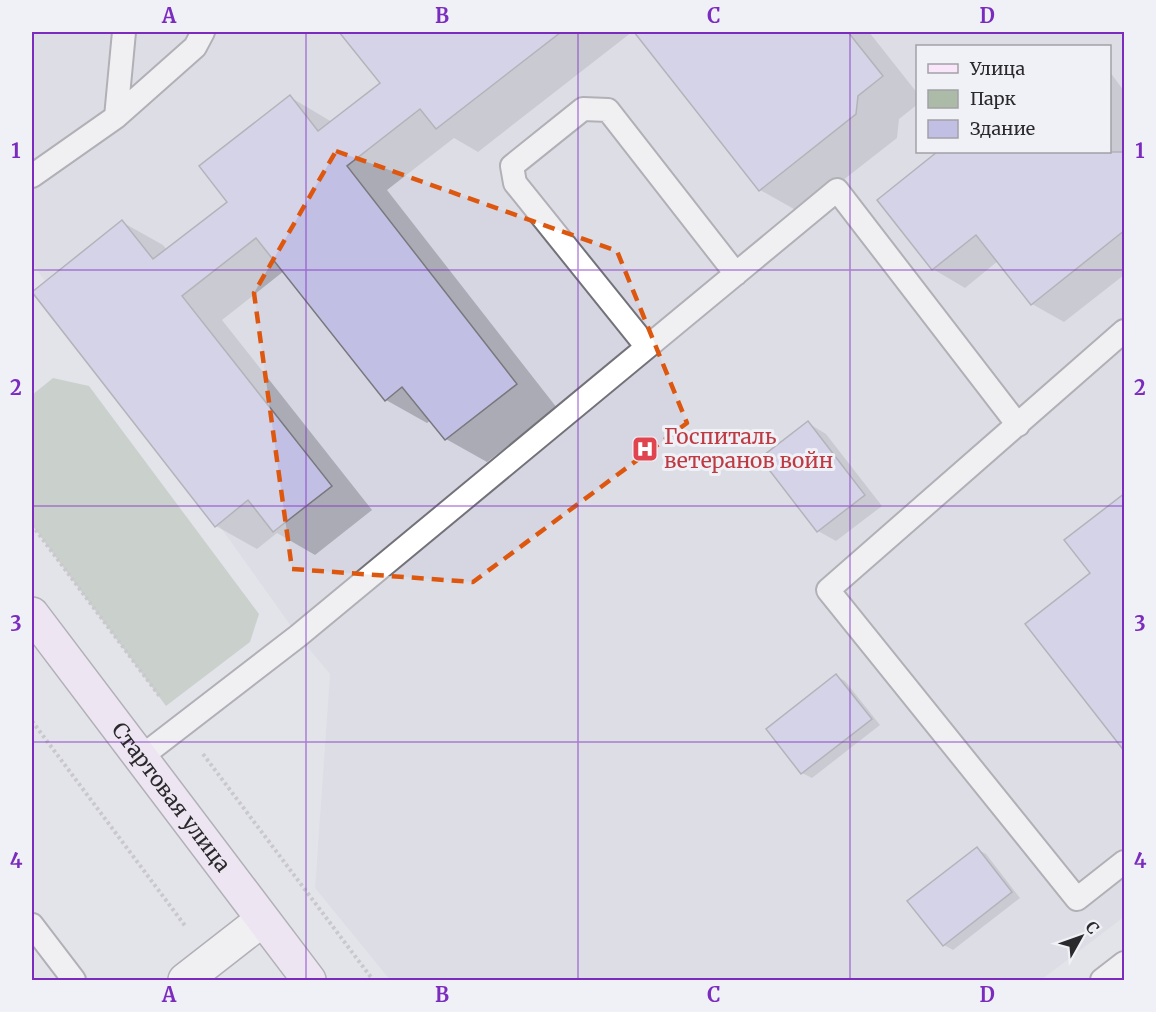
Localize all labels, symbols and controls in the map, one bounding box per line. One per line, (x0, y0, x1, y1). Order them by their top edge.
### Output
text: A (161, 3, 177, 28)
text: B (435, 3, 449, 28)
text: C (707, 3, 721, 28)
text: D (979, 3, 995, 28)
legend (916, 45, 1111, 153)
text: Улица (969, 57, 1025, 80)
text: Парк (970, 87, 1016, 110)
text: Здание (970, 117, 1035, 140)
text: 1 (11, 138, 21, 163)
text: 1 (1135, 138, 1145, 163)
text: 2 (10, 375, 22, 400)
text: 2 (1134, 375, 1146, 400)
place label: Госпиталь ветеранов войн (664, 423, 833, 474)
hospital icon: Госпиталь ветеранов войн (630, 434, 660, 464)
text: 3 (10, 611, 22, 636)
text: 3 (1134, 611, 1146, 636)
street label: Стартовая улица (106, 717, 236, 877)
text: 4 (10, 848, 23, 873)
text: 4 (1134, 848, 1147, 873)
north arrow (1051, 907, 1111, 967)
text: С (1081, 917, 1104, 938)
text: A (161, 982, 177, 1007)
text: B (435, 982, 449, 1007)
text: C (707, 982, 721, 1007)
text: D (979, 982, 995, 1007)

